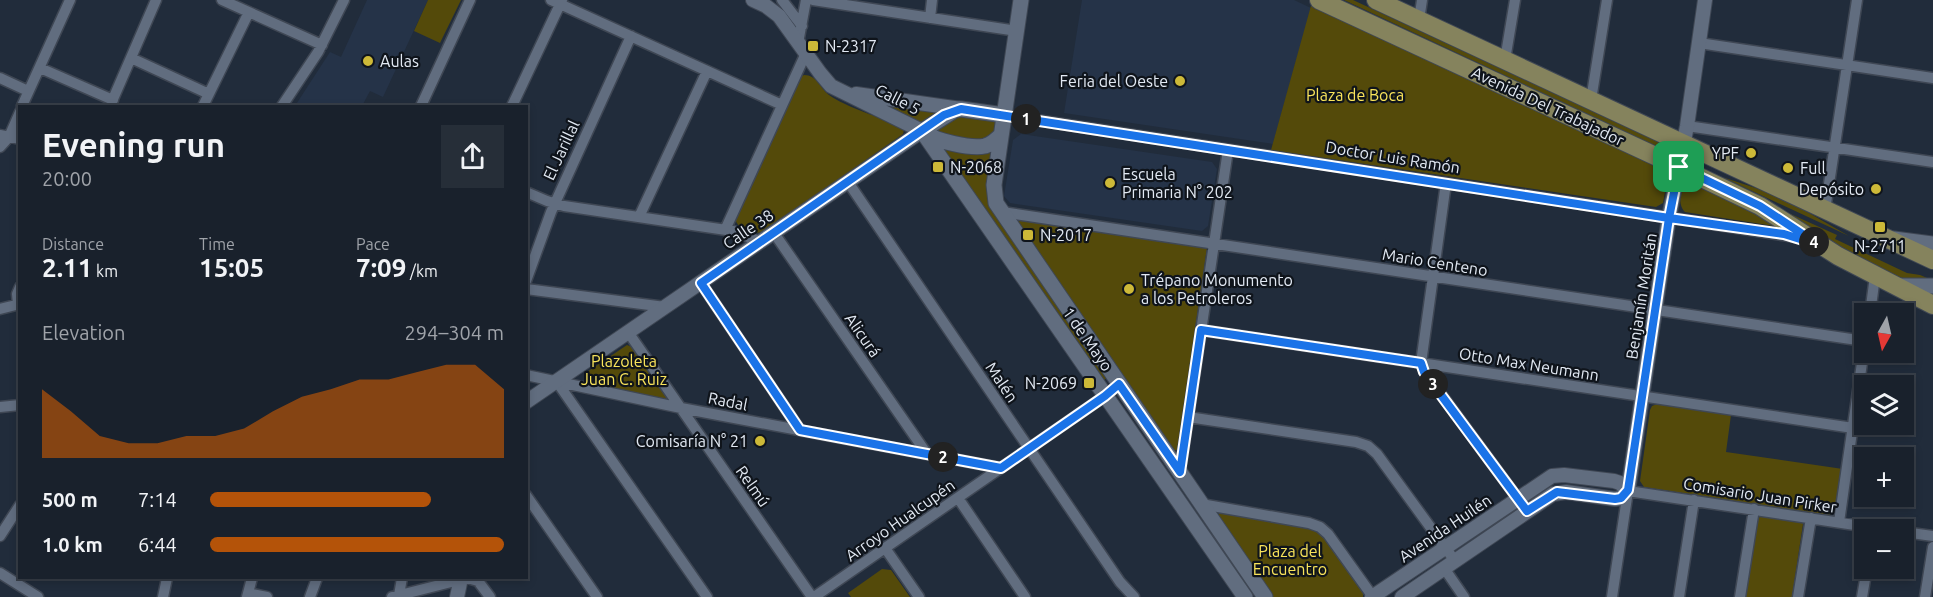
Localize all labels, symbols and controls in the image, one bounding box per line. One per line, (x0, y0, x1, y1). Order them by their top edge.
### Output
place label: N-2317 (825, 37, 877, 55)
marker: N-2317 (806, 39, 820, 53)
place label: Aulas (380, 52, 419, 70)
marker: Aulas (361, 54, 375, 68)
street label: Avenida Del Trabajador (1469, 63, 1627, 149)
place label: Feria del Oeste (1060, 72, 1168, 90)
marker: Feria del Oeste (1173, 74, 1187, 88)
street label: Calle 5 (873, 80, 923, 118)
park label: Plaza de Boca (1306, 86, 1404, 104)
pin: 1 (1011, 104, 1041, 134)
text: 1 (1021, 110, 1031, 128)
street label: El Jarillal (539, 117, 583, 183)
button: share (441, 125, 504, 188)
text: Evening run (42, 126, 225, 163)
street label: Doctor Luis Ramón (1325, 137, 1461, 177)
pin (1653, 141, 1704, 192)
place label: YPF (1712, 144, 1739, 162)
marker: YPF (1744, 146, 1758, 160)
icon: arrive (1662, 150, 1695, 183)
place label: N-2068 (950, 158, 1002, 176)
place label: Full (1800, 159, 1826, 177)
marker: N-2068 (931, 160, 945, 174)
marker: Full (1781, 161, 1795, 175)
place label: Escuela Primaria N° 202 (1122, 165, 1233, 201)
text: 20:00 (42, 167, 92, 190)
marker: Escuela Primaria N° 202 (1103, 176, 1117, 190)
place label: Depósito (1799, 180, 1864, 198)
marker: Depósito (1869, 182, 1883, 196)
street label: Calle 38 (719, 206, 777, 252)
marker: N-2711 (1873, 220, 1887, 234)
place label: N-2017 (1040, 226, 1092, 244)
pin: 4 (1799, 227, 1829, 257)
marker: N-2017 (1021, 228, 1035, 242)
street label: Benjamín Moritán (1622, 232, 1660, 360)
text: 4 (1809, 233, 1819, 251)
text: Distance (42, 235, 104, 253)
text: Time (199, 235, 235, 253)
text: Pace (356, 235, 390, 253)
place label: N-2711 (1854, 237, 1906, 255)
street label: Mario Centeno (1381, 245, 1489, 279)
text: 2.11 (42, 253, 92, 282)
text: 15:05 (199, 253, 264, 282)
text: 7:09 (356, 253, 406, 282)
text: km (92, 262, 118, 280)
text: /km (406, 262, 438, 280)
place label: Trépano Monumento a los Petroleros (1141, 271, 1293, 307)
marker: Trépano Monumento a los Petroleros (1122, 282, 1136, 296)
north arrow (1854, 303, 1914, 363)
map controls (1854, 303, 1914, 579)
street label: 1 de Mayo (1059, 304, 1117, 374)
street label: Alicurá (841, 310, 885, 360)
text: Elevation (42, 321, 125, 344)
text: 294–304 m (405, 321, 504, 344)
street label: Otto Max Neumann (1458, 344, 1600, 384)
park label: Plazoleta Juan C. Ruiz (581, 352, 667, 388)
street label: Malén (982, 359, 1022, 405)
pin: 3 (1418, 369, 1448, 399)
place label: N-2069 (1025, 374, 1077, 392)
text: 3 (1428, 375, 1438, 393)
button: layers (1854, 375, 1914, 435)
marker: N-2069 (1082, 376, 1096, 390)
street label: Radal (707, 388, 749, 414)
place label: Comisaría N° 21 (636, 432, 748, 450)
marker: Comisaría N° 21 (753, 434, 767, 448)
pin: 2 (928, 442, 958, 472)
button: + (1854, 447, 1914, 507)
text: 2 (938, 448, 948, 466)
street label: Relmú (732, 462, 774, 510)
street label: Comisario Juan Pirker (1682, 474, 1838, 516)
street label: Arroyo Hualcupén (842, 476, 958, 564)
text: 500 m (42, 488, 98, 511)
text: 7:14 (138, 488, 177, 511)
street label: Avenida Huilén (1395, 491, 1495, 565)
button: − (1854, 519, 1914, 579)
text: 1.0 km (42, 533, 103, 556)
text: 6:44 (138, 533, 177, 556)
park label: Plaza del Encuentro (1253, 542, 1327, 578)

